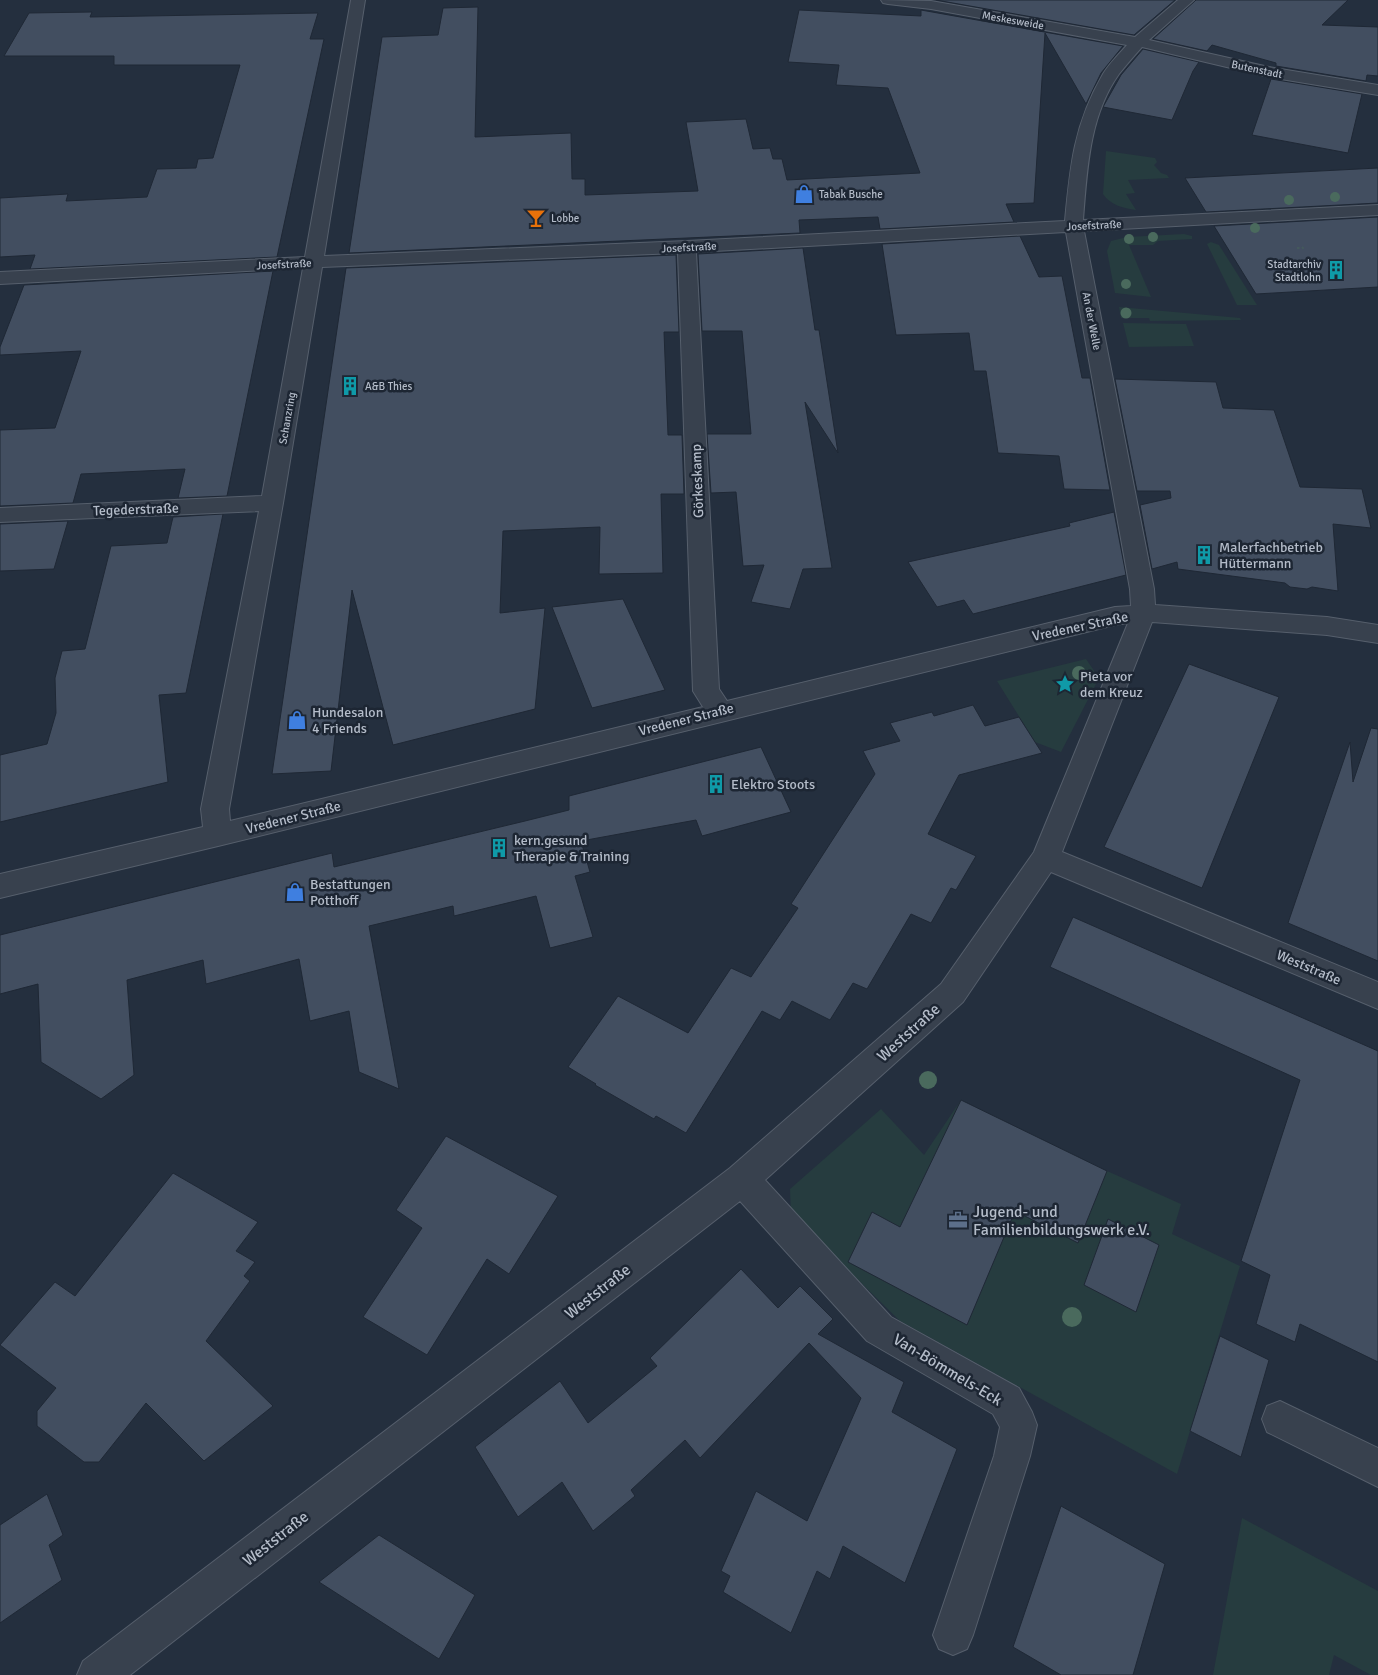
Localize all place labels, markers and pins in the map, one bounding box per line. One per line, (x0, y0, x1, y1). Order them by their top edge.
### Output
shop icon: Tabak Busche (793, 183, 815, 205)
place label: Tabak Busche (819, 188, 883, 201)
bar icon: Lobbe (525, 207, 547, 229)
place label: Lobbe (551, 212, 579, 225)
place label: Stadtarchiv Stadtlohn (1267, 258, 1321, 284)
building icon: Stadtarchiv Stadtlohn (1325, 259, 1347, 281)
building icon: A&B Thies (339, 375, 361, 397)
place label: A&B Thies (365, 380, 413, 393)
place label: Malerfachbetrieb Hüttermann (1219, 539, 1323, 572)
building icon: Malerfachbetrieb Hüttermann (1193, 544, 1215, 566)
place label: Pieta vor dem Kreuz (1080, 668, 1143, 701)
place icon: Pieta vor dem Kreuz (1054, 673, 1076, 695)
place label: Hundesalon 4 Friends (312, 704, 383, 737)
shop icon: Hundesalon 4 Friends (286, 709, 308, 731)
building icon: Elektro Stoots (705, 773, 727, 795)
place label: Elektro Stoots (731, 776, 815, 793)
place label: kern.gesund Therapie & Training (514, 832, 629, 865)
building icon: kern.gesund Therapie & Training (488, 837, 510, 859)
place label: Bestattungen Potthoff (310, 876, 391, 909)
shop icon: Bestattungen Potthoff (284, 881, 306, 903)
place label: Jugend- und Familienbildungswerk e.V. (973, 1202, 1150, 1240)
office icon: Jugend- und Familienbildungswerk e.V. (947, 1209, 969, 1231)

